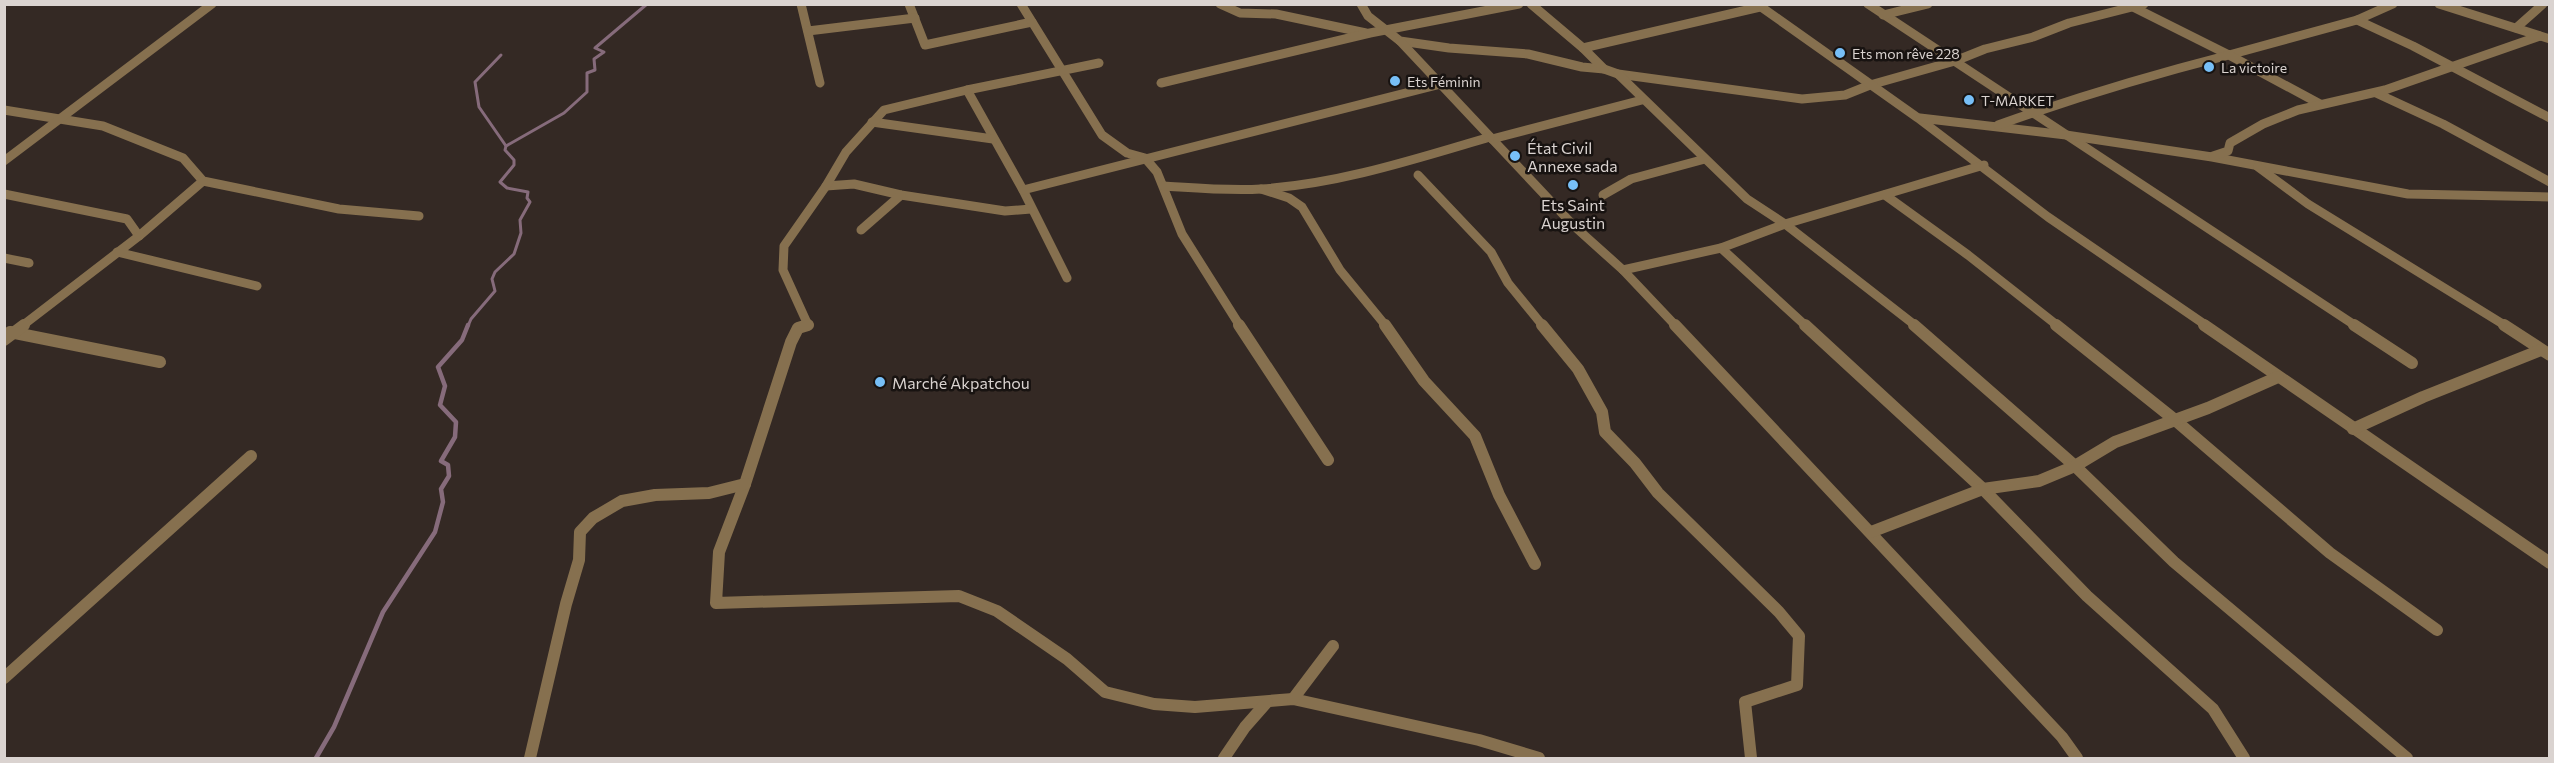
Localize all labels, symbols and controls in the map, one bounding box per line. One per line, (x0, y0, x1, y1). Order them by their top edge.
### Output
place label: Ets mon rêve 228 (1852, 45, 1960, 62)
marker: Ets mon rêve 228 (1833, 46, 1847, 60)
place label: La victoire (2221, 59, 2287, 76)
marker: La victoire (2202, 60, 2216, 74)
place label: Ets Féminin (1407, 73, 1481, 90)
marker: Ets Féminin (1388, 74, 1402, 88)
place label: T-MARKET (1981, 92, 2054, 109)
marker: T-MARKET (1962, 93, 1976, 107)
place label: État Civil Annexe sada (1527, 138, 1618, 175)
marker: État Civil Annexe sada (1508, 149, 1522, 163)
marker: Ets Saint Augustin (1566, 178, 1580, 192)
place label: Ets Saint Augustin (1541, 195, 1605, 232)
place label: Marché Akpatchou (892, 373, 1030, 392)
marker: Marché Akpatchou (873, 375, 887, 389)

